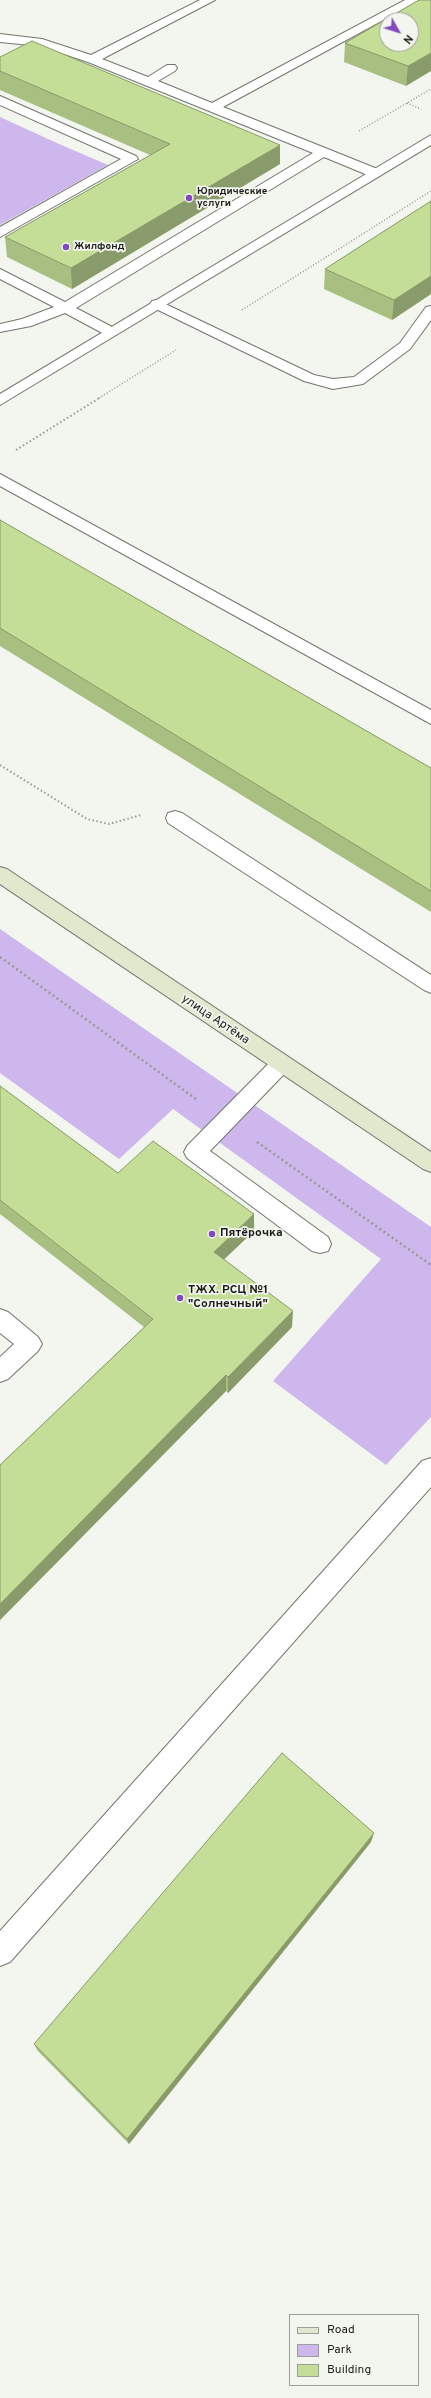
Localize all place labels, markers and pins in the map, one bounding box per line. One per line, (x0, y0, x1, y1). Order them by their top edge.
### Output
place label: Юридические услуги (197, 186, 267, 210)
marker: Юридические услуги (184, 193, 194, 203)
place label: Жилфонд (74, 241, 124, 253)
marker: Жилфонд (61, 242, 71, 252)
place label: Пятёрочка (220, 1227, 283, 1241)
marker: Пятёрочка (207, 1229, 217, 1239)
place label: ТЖХ. РСЦ №1 "Солнечный" (188, 1284, 268, 1312)
marker: ТЖХ. РСЦ №1 "Солнечный" (175, 1293, 185, 1303)

